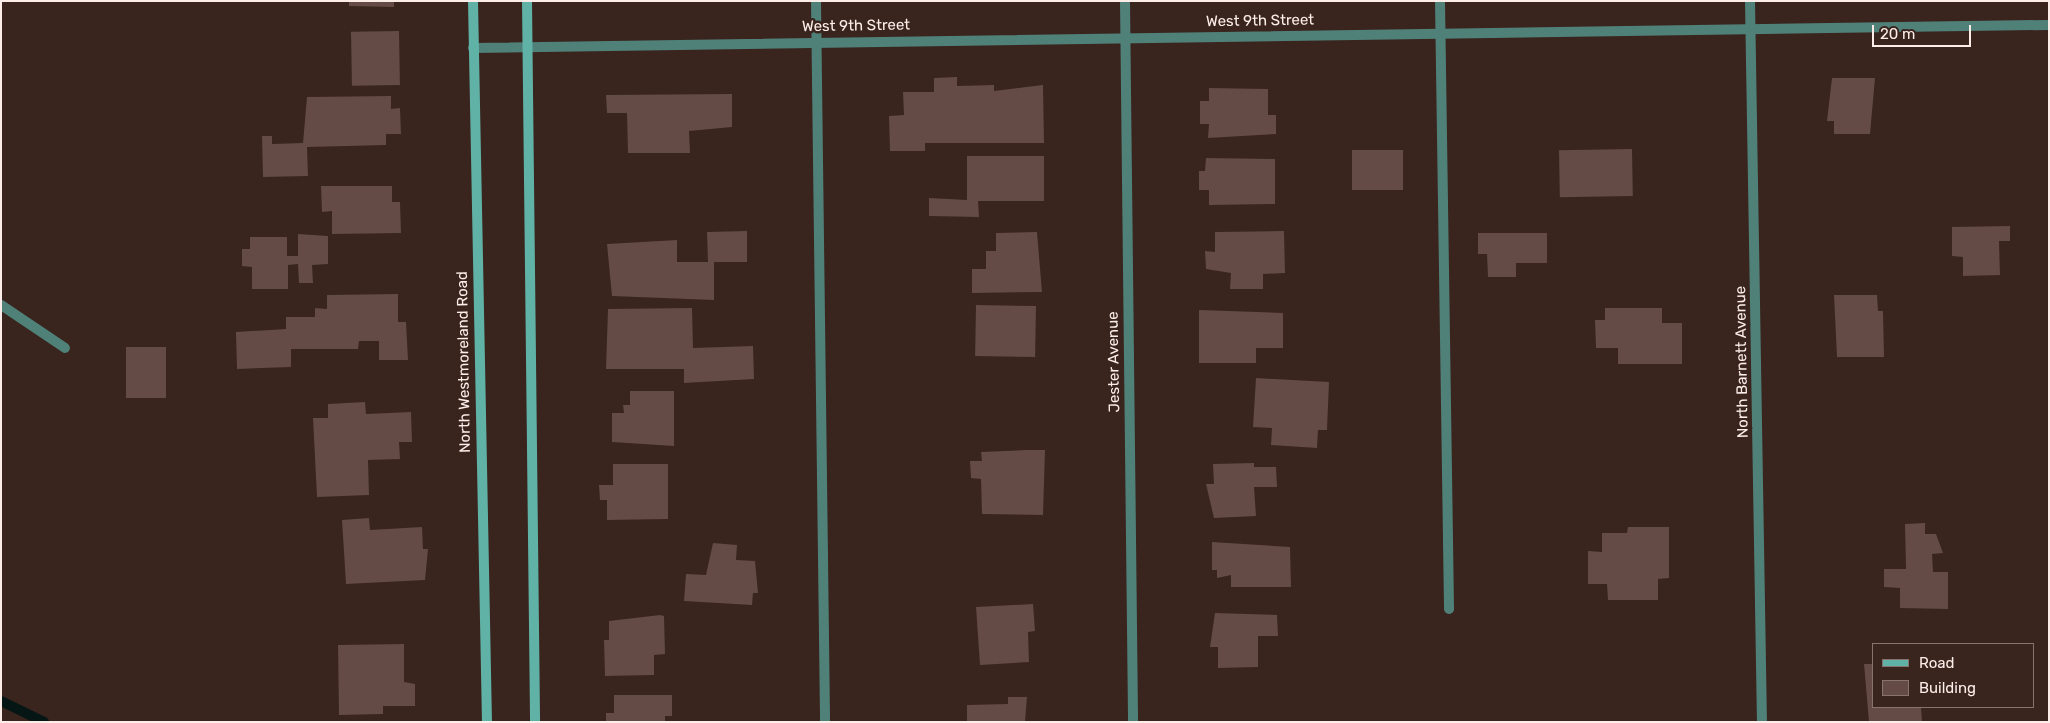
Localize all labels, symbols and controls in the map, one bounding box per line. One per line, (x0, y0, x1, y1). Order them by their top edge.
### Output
street label: West 9th Street (1206, 11, 1314, 31)
scale bar (1875, 15, 1974, 47)
street label: West 9th Street (802, 16, 910, 36)
text: 20 m (1880, 25, 1915, 43)
street label: North Westmoreland Road (453, 271, 475, 453)
street label: North Barnett Avenue (1732, 285, 1752, 439)
street label: Jester Avenue (1104, 311, 1124, 413)
legend (1872, 643, 2035, 708)
text: Road (1919, 654, 1955, 672)
text: Building (1919, 679, 1976, 697)

